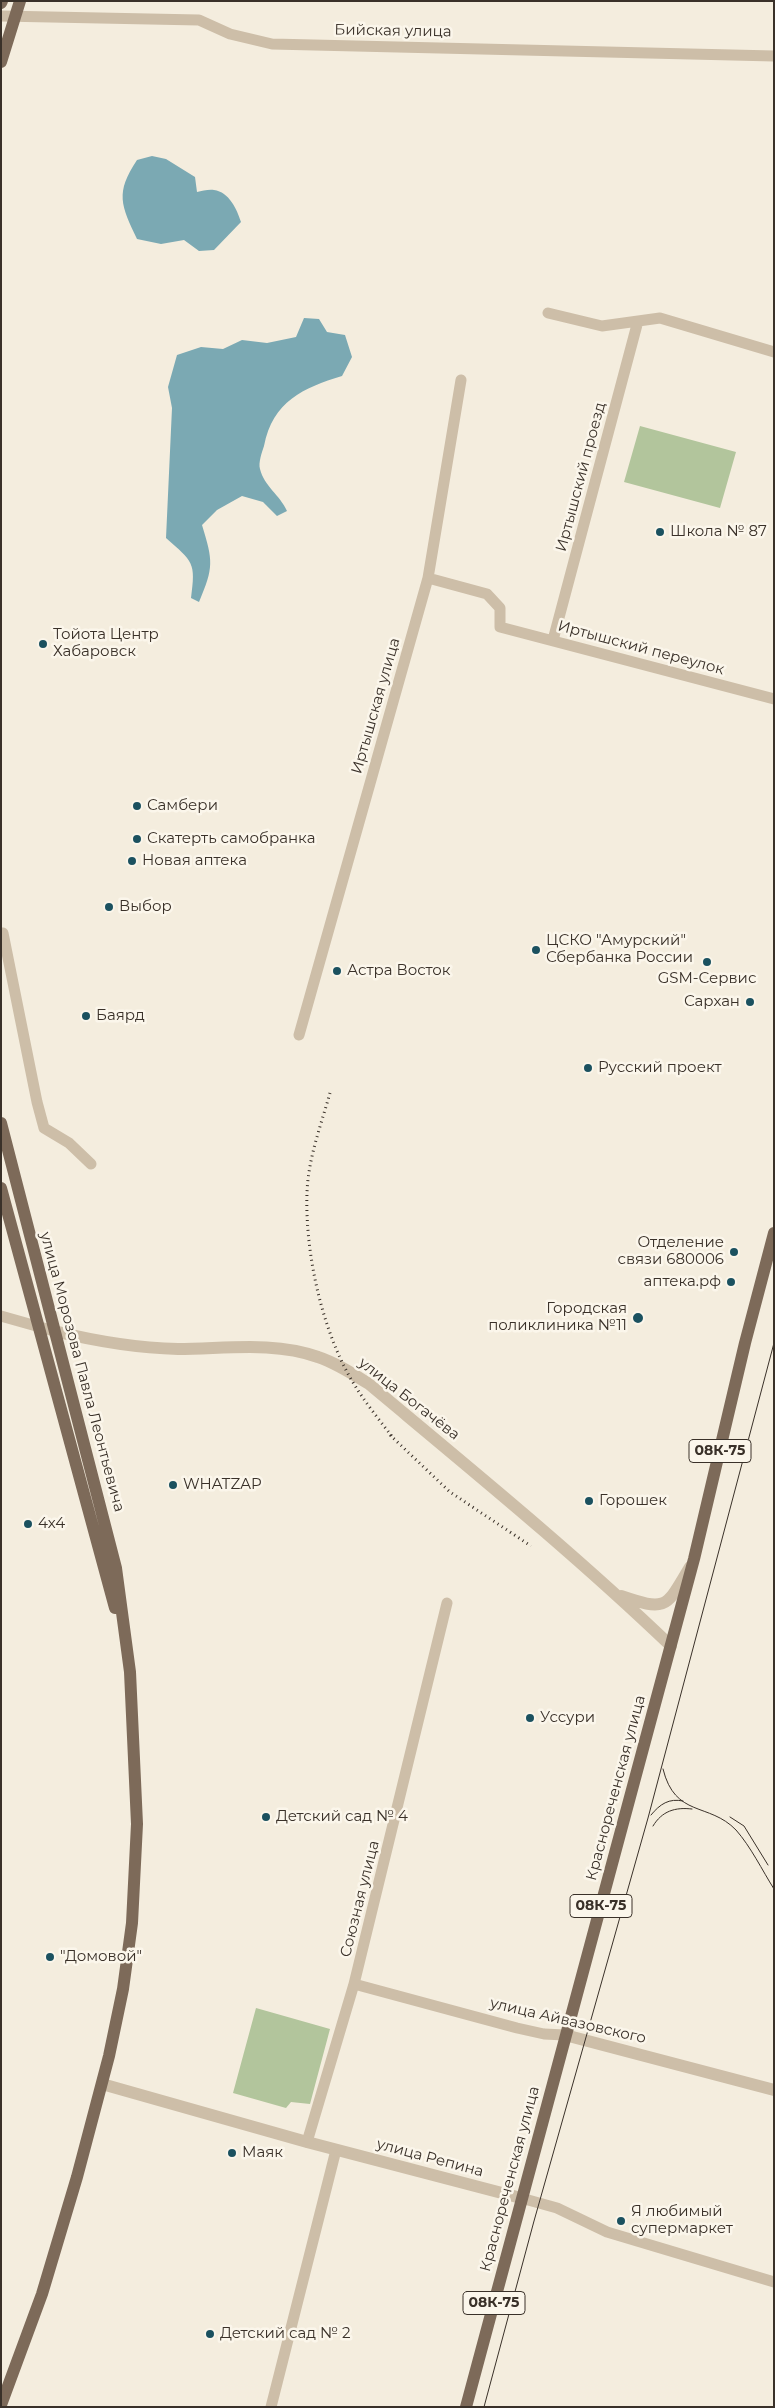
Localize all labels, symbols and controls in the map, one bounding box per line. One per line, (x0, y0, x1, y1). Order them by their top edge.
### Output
street label: Бийская улица (334, 21, 452, 41)
street label: Иртышский проезд (552, 400, 610, 554)
place label: Школа № 87 (670, 523, 767, 541)
marker: Школа № 87 (654, 526, 666, 538)
street label: Иртышский переулок (556, 617, 726, 679)
place label: Тойота Центр Хабаровск (53, 626, 159, 661)
street label: Иртышская улица (348, 636, 404, 776)
marker: Тойота Центр Хабаровск (37, 638, 49, 650)
place label: Самбери (147, 797, 218, 815)
marker: Самбери (131, 800, 143, 812)
place label: Скатерть самобранка (147, 830, 315, 848)
marker: Скатерть самобранка (131, 833, 143, 845)
place label: Новая аптека (142, 852, 247, 870)
marker: Новая аптека (126, 855, 138, 867)
place label: Выбор (119, 898, 172, 916)
marker: Выбор (103, 901, 115, 913)
place label: ЦСКО "Амурский" Сбербанка России (546, 932, 693, 967)
marker: ЦСКО "Амурский" Сбербанка России (530, 944, 542, 956)
marker: GSM-Сервис (701, 956, 713, 968)
place label: Астра Восток (347, 962, 450, 980)
marker: Астра Восток (331, 965, 343, 977)
place label: GSM-Сервис (658, 970, 756, 988)
place label: Сархан (684, 993, 740, 1011)
marker: Сархан (744, 996, 756, 1008)
place label: Баярд (96, 1007, 145, 1025)
marker: Баярд (80, 1010, 92, 1022)
place label: Русский проект (598, 1059, 722, 1077)
marker: Русский проект (582, 1062, 594, 1074)
street label: улица Морозова Павла Леонтьевича (36, 1230, 128, 1514)
place label: Отделение связи 680006 (617, 1234, 724, 1269)
marker: Отделение связи 680006 (728, 1246, 740, 1258)
place label: аптека.рф (644, 1273, 721, 1291)
marker: аптека.рф (725, 1276, 737, 1288)
place label: Городская поликлиника №11 (488, 1300, 627, 1335)
marker: Городская поликлиника №11 (631, 1311, 645, 1325)
street label: улица Богачёва (355, 1354, 463, 1444)
road number: 08К-75 (689, 1440, 751, 1462)
place label: WHATZAP (183, 1476, 262, 1494)
marker: WHATZAP (167, 1479, 179, 1491)
place label: Горошек (599, 1492, 667, 1510)
marker: Горошек (583, 1495, 595, 1507)
place label: 4х4 (38, 1515, 65, 1533)
marker: 4х4 (22, 1518, 34, 1530)
street label: Краснореченская улица (583, 1693, 649, 1883)
place label: Уссури (540, 1709, 595, 1727)
marker: Уссури (524, 1712, 536, 1724)
place label: Детский сад № 4 (276, 1808, 408, 1826)
marker: Детский сад № 4 (260, 1811, 272, 1823)
street label: Союзная улица (337, 1839, 383, 1959)
road number: 08К-75 (570, 1894, 632, 1918)
place label: "Домовой" (60, 1948, 142, 1966)
marker: "Домовой" (44, 1951, 56, 1963)
street label: улица Айвазовского (488, 1994, 648, 2048)
street label: Краснореченская улица (477, 2084, 543, 2274)
street label: улица Репина (375, 2135, 485, 2181)
place label: Маяк (242, 2144, 283, 2162)
marker: Маяк (226, 2147, 238, 2159)
place label: Я любимый супермаркет (631, 2203, 733, 2238)
marker: Я любимый супермаркет (615, 2215, 627, 2227)
road number: 08К-75 (463, 2292, 525, 2314)
place label: Детский сад № 2 (220, 2325, 350, 2343)
marker: Детский сад № 2 (204, 2328, 216, 2340)

